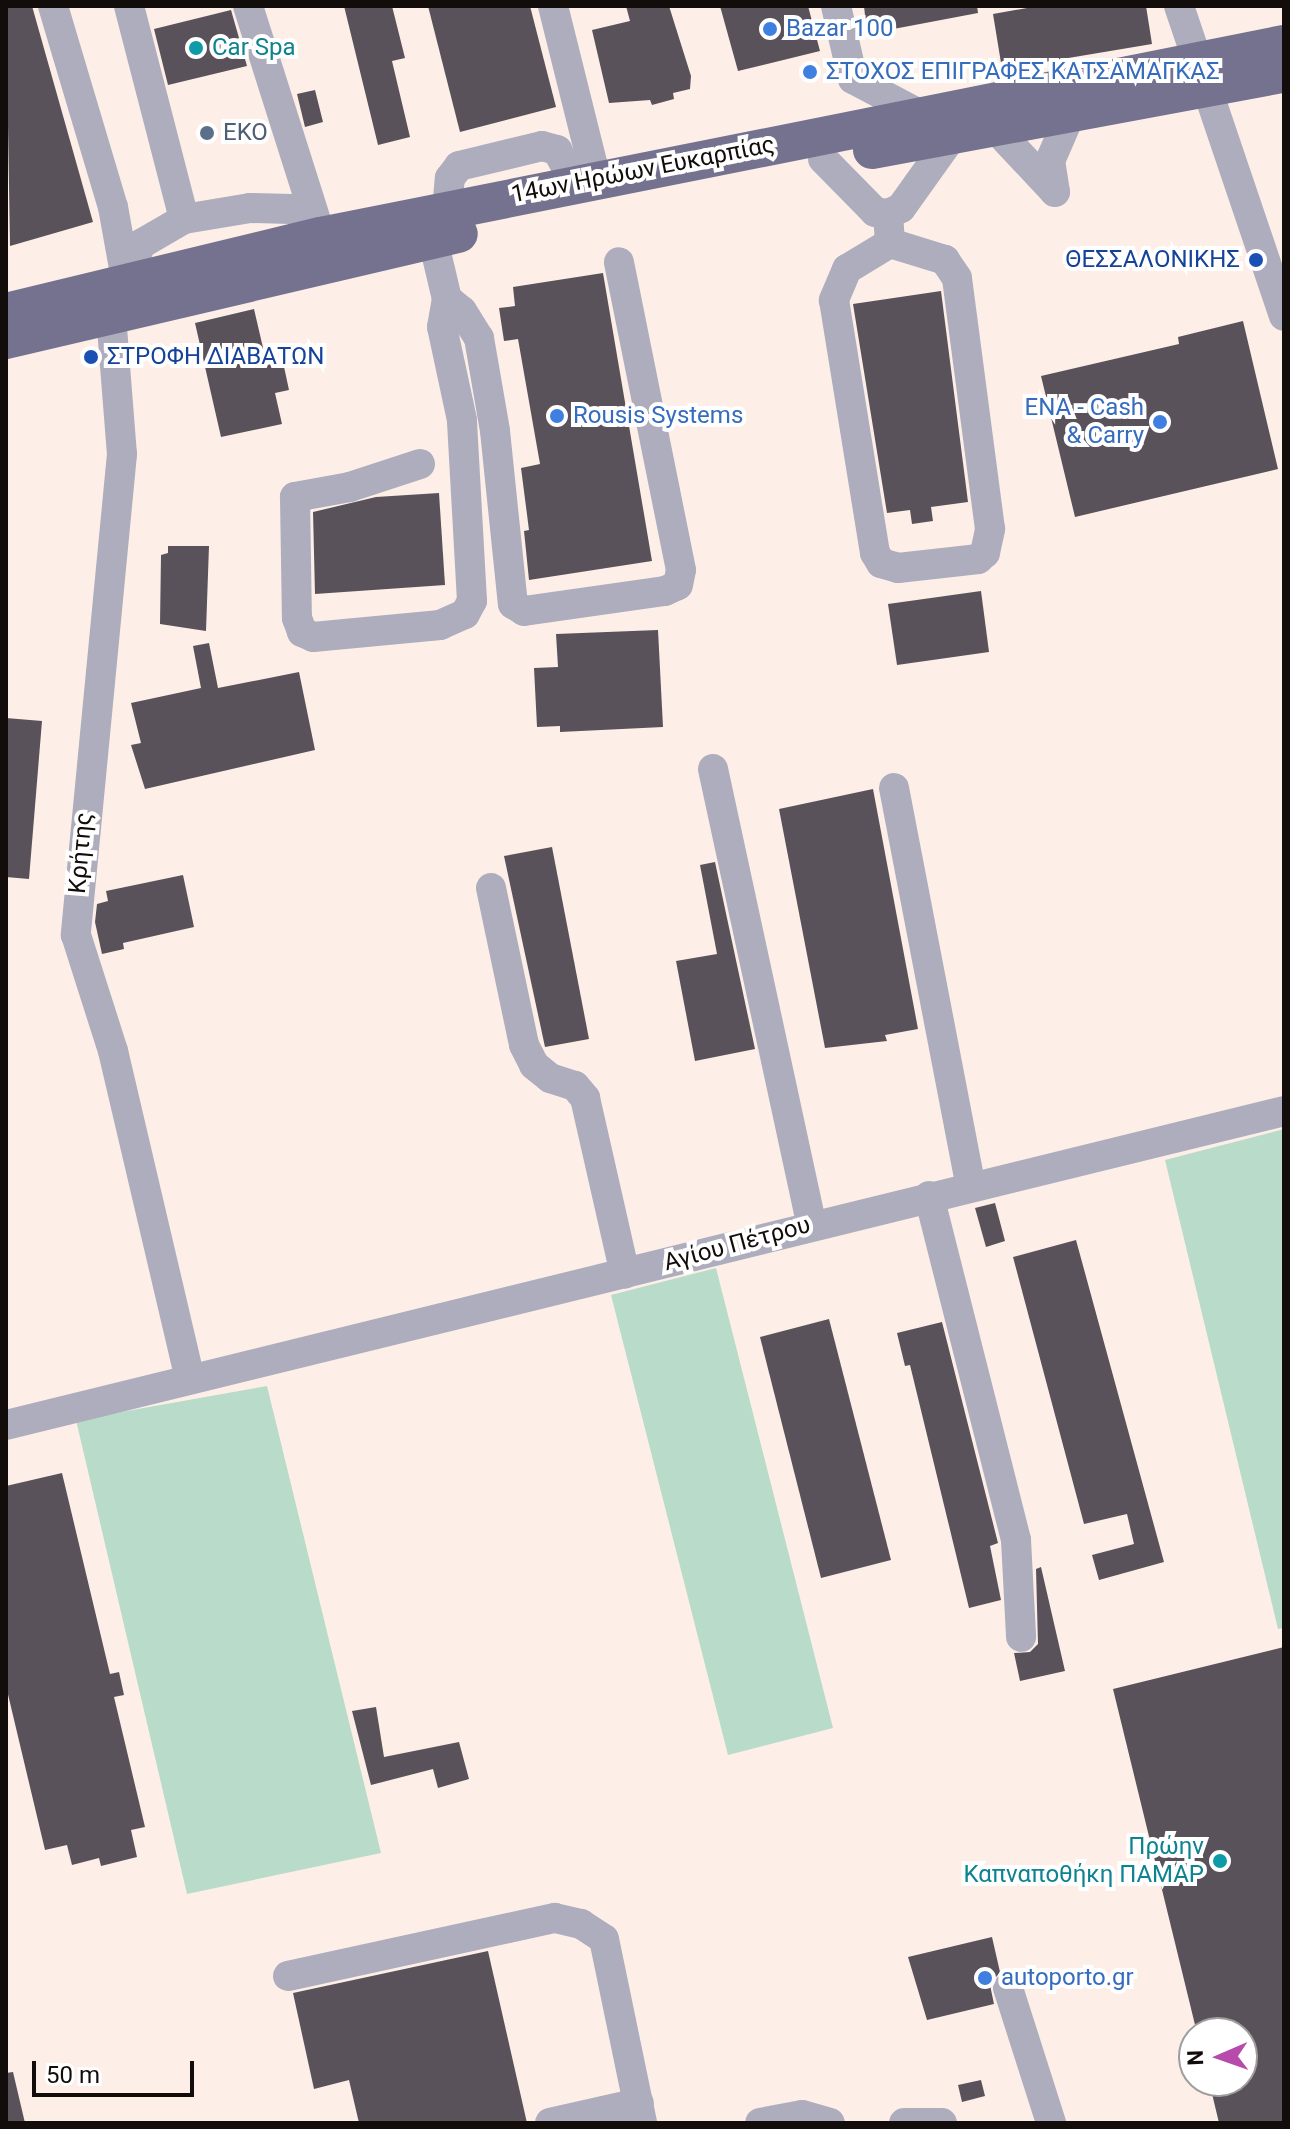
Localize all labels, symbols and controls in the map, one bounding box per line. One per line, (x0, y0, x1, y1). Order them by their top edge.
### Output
place label: Bazar 100 (786, 15, 894, 43)
marker: Bazar 100 (761, 20, 779, 38)
place label: Car Spa (212, 34, 296, 62)
marker: Car Spa (187, 39, 205, 57)
place label: ΣΤΟΧΟΣ ΕΠΙΓΡΑΦΕΣ ΚΑΤΣΑΜΑΓΚΑΣ (826, 58, 1220, 86)
marker: ΣΤΟΧΟΣ ΕΠΙΓΡΑΦΕΣ ΚΑΤΣΑΜΑΓΚΑΣ (801, 63, 819, 81)
place label: ΕΚΟ (223, 119, 268, 147)
marker: ΕΚΟ (198, 124, 216, 142)
street label: 14ων Ηρώων Ευκαρπίας (509, 130, 777, 210)
place label: ΘΕΣΣΑΛΟΝΙΚΗΣ (1065, 246, 1240, 274)
marker: ΘΕΣΣΑΛΟΝΙΚΗΣ (1247, 251, 1265, 269)
place label: ΣΤΡΟΦΗ ΔΙΑΒΑΤΩΝ (107, 343, 324, 371)
marker: ΣΤΡΟΦΗ ΔΙΑΒΑΤΩΝ (82, 348, 100, 366)
place label: ENA - Cash & Carry (1025, 394, 1144, 450)
place label: Rousis Systems (573, 402, 743, 430)
marker: Rousis Systems (548, 407, 566, 425)
marker: ENA - Cash & Carry (1151, 413, 1169, 431)
street label: Κρήτης (63, 811, 99, 895)
street label: Αγίου Πέτρου (661, 1211, 813, 1277)
place label: Πρώην Καπναποθήκη ΠΑΜΑΡ (963, 1833, 1204, 1889)
marker: Πρώην Καπναποθήκη ΠΑΜΑΡ (1211, 1852, 1229, 1870)
place label: autoporto.gr (1001, 1964, 1134, 1992)
marker: autoporto.gr (976, 1969, 994, 1987)
north arrow (1178, 2017, 1258, 2097)
scale bar (36, 2045, 198, 2095)
text: N (1183, 2050, 1208, 2066)
text: 50 m (46, 2061, 100, 2089)

